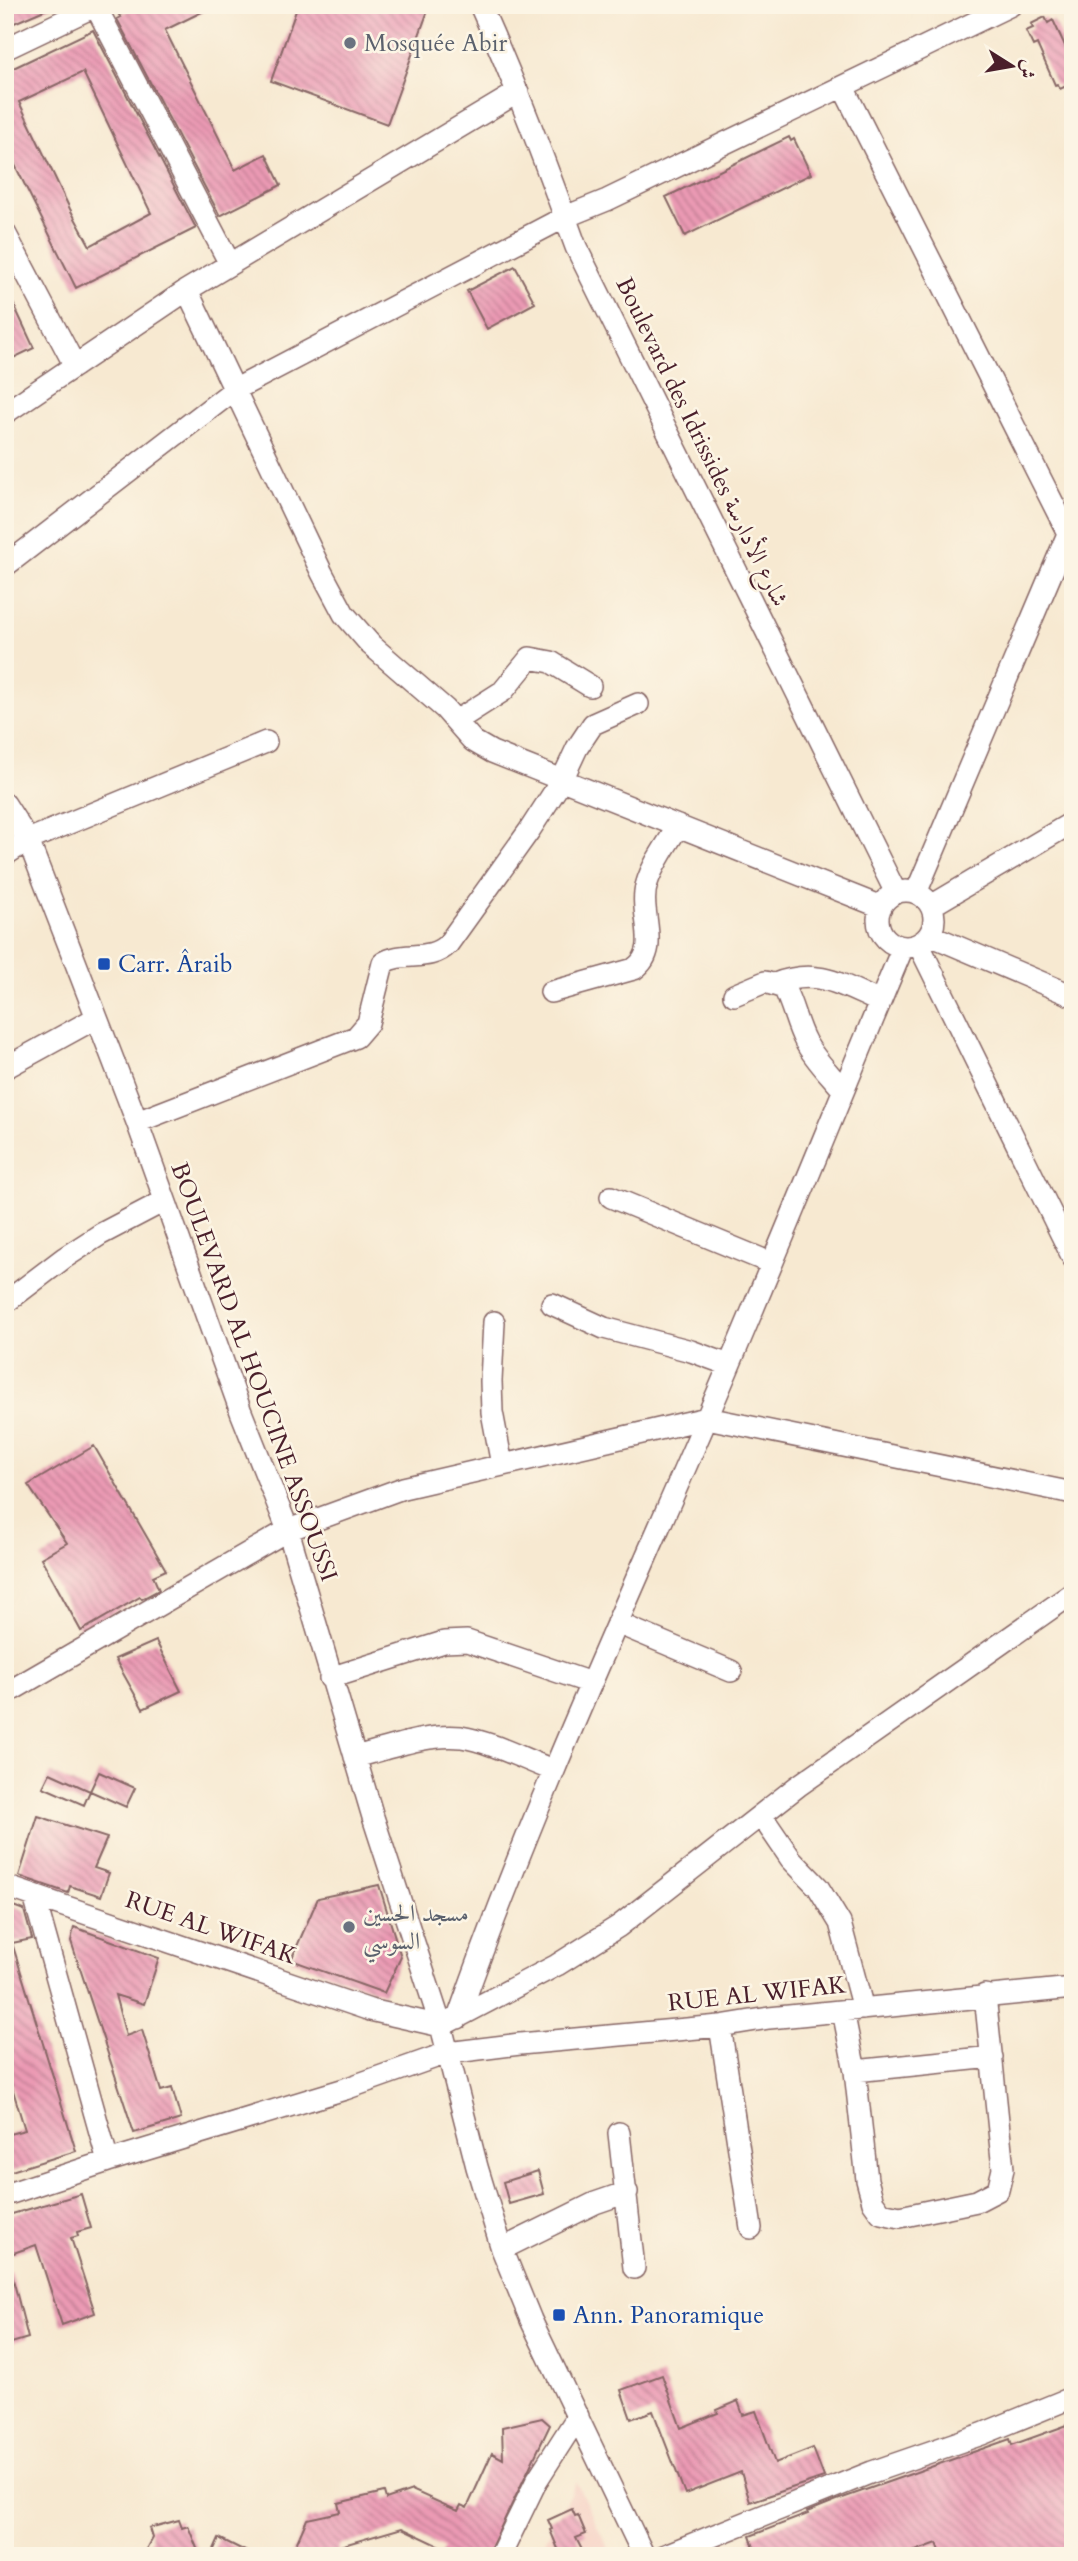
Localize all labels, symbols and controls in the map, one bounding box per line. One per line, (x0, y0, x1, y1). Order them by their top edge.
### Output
place label: Mosquée Abir (364, 27, 508, 60)
north arrow (976, 32, 1046, 102)
marker: Mosquée Abir (342, 35, 358, 51)
text: ش (1013, 57, 1042, 81)
street label: Boulevard des Idrissides شارع الأدارسة (605, 272, 796, 613)
place label: Carr. Âraib (118, 948, 233, 981)
marker: Carr. Âraib (96, 956, 112, 972)
street label: BOULEVARD AL HOUCINE ASSOUSSI (163, 1158, 345, 1586)
street label: RUE AL WIFAK (121, 1883, 301, 1973)
place label: مسجد الحسين السوسي (363, 1897, 469, 1963)
marker: مسجد الحسين السوسي (341, 1919, 357, 1935)
street label: RUE AL WIFAK (666, 1968, 848, 2020)
place label: Ann. Panoramique (573, 2299, 764, 2332)
marker: Ann. Panoramique (551, 2307, 567, 2323)

